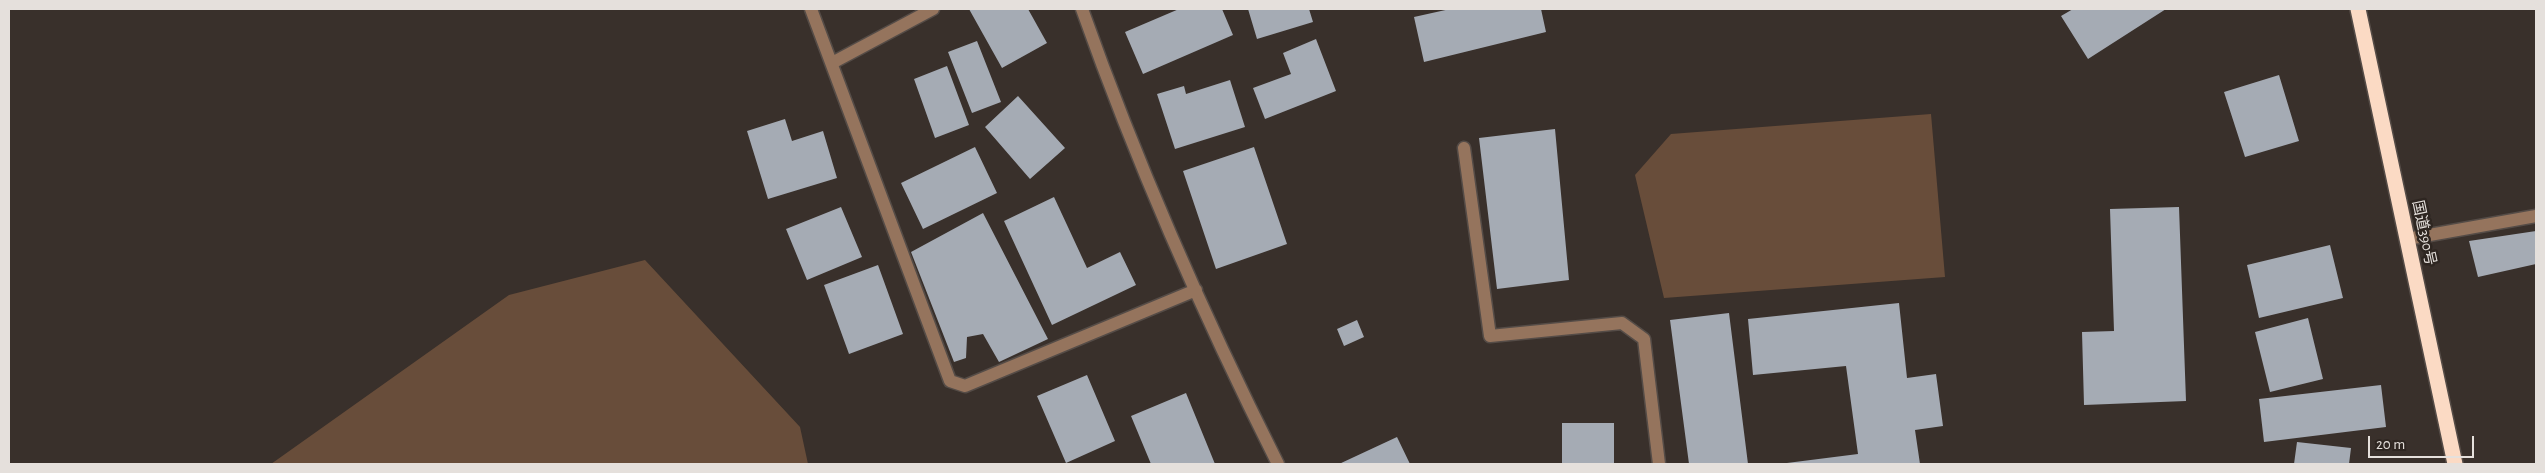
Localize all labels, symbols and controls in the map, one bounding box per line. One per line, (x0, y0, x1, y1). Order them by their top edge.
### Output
street label: 国道390号 (2408, 199, 2440, 267)
scale bar (2370, 426, 2476, 458)
text: 20 m (2376, 437, 2405, 452)

